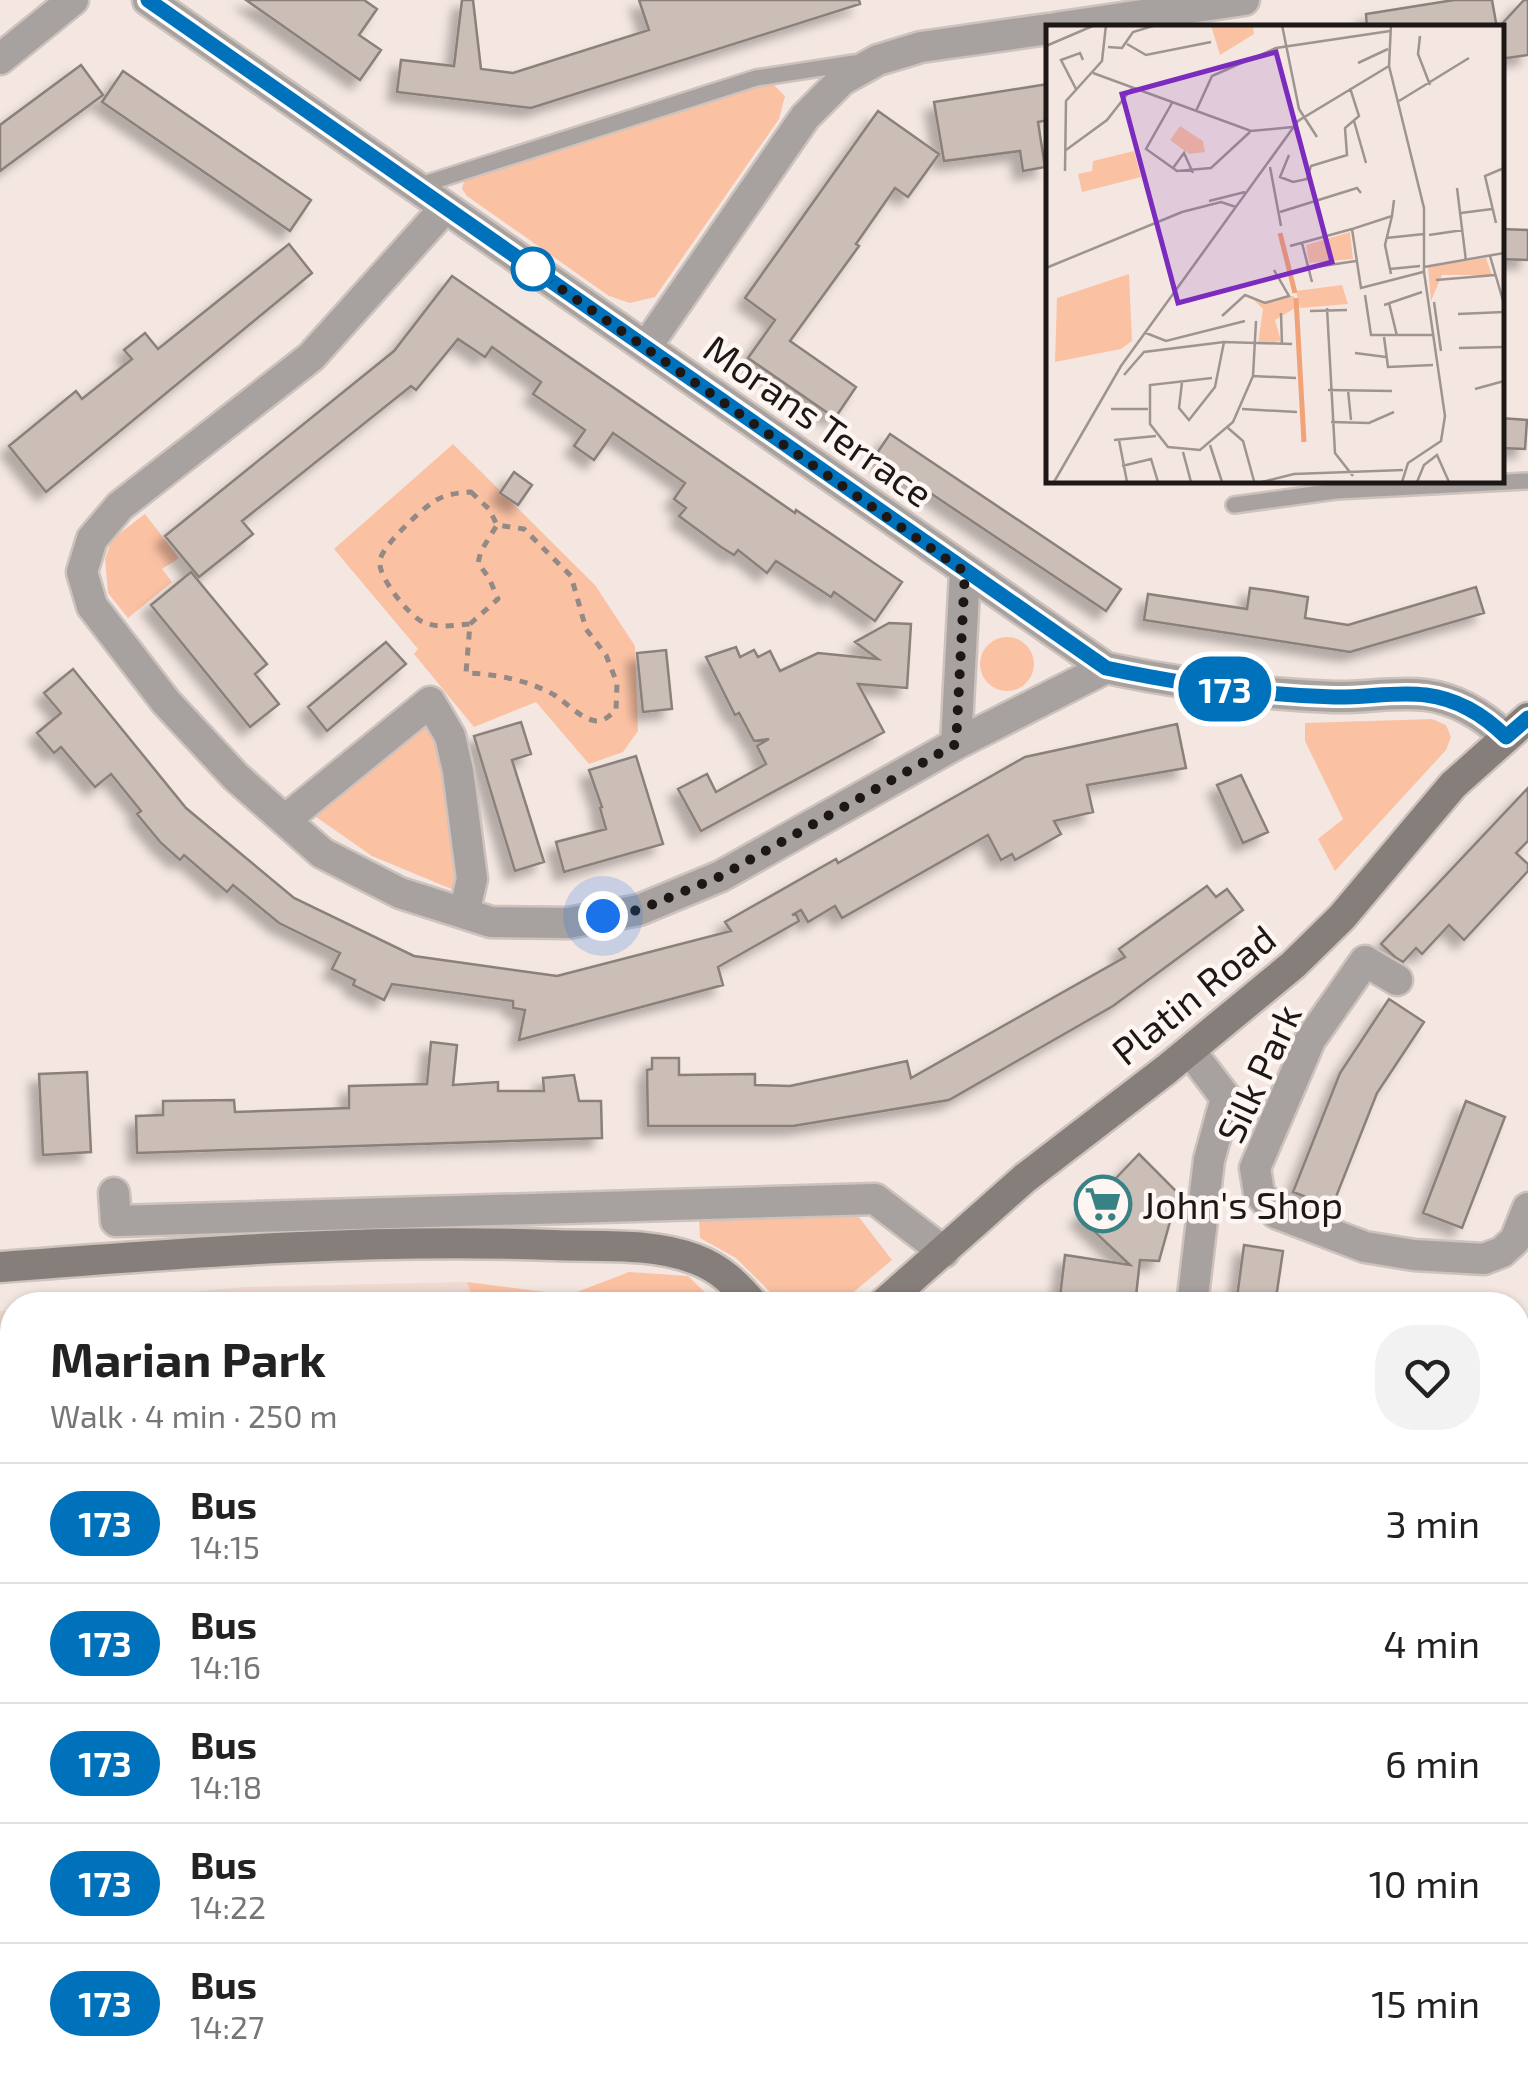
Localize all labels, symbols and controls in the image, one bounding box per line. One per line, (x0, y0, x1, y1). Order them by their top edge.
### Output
inset map (1046, 25, 1503, 482)
unlabelled marker (512, 248, 554, 290)
street label: Morans Terrace (696, 324, 942, 516)
line badge: 173 (1168, 656, 1282, 722)
text: 173 (1198, 668, 1252, 710)
your location (578, 891, 628, 941)
street label: Platin Road (1102, 914, 1284, 1074)
street label: Silk Park (1206, 997, 1310, 1149)
supermarket icon: John's Shop (1073, 1174, 1133, 1234)
place label: John's Shop (1142, 1181, 1343, 1227)
button: heart (1375, 1325, 1480, 1430)
text: Marian Park (50, 1329, 326, 1387)
text: Walk · 4 min · 250 m (50, 1396, 338, 1434)
text: Bus (190, 1481, 257, 1527)
text: 3 min (1386, 1500, 1480, 1546)
text: 173 (78, 1502, 132, 1544)
text: 14:15 (190, 1527, 260, 1565)
text: Bus (190, 1601, 257, 1647)
text: 4 min (1383, 1620, 1480, 1666)
text: 173 (78, 1622, 132, 1664)
text: 14:16 (190, 1647, 261, 1685)
text: Bus (190, 1721, 257, 1767)
text: 6 min (1385, 1740, 1480, 1786)
text: 173 (78, 1742, 132, 1784)
text: 14:18 (190, 1767, 262, 1805)
text: Bus (190, 1841, 257, 1887)
text: 10 min (1369, 1860, 1480, 1906)
text: 173 (78, 1862, 132, 1904)
text: 14:22 (190, 1887, 266, 1925)
text: Bus (190, 1961, 257, 2007)
text: 15 min (1371, 1980, 1480, 2026)
text: 173 (78, 1982, 132, 2024)
text: 14:27 (190, 2007, 264, 2045)

